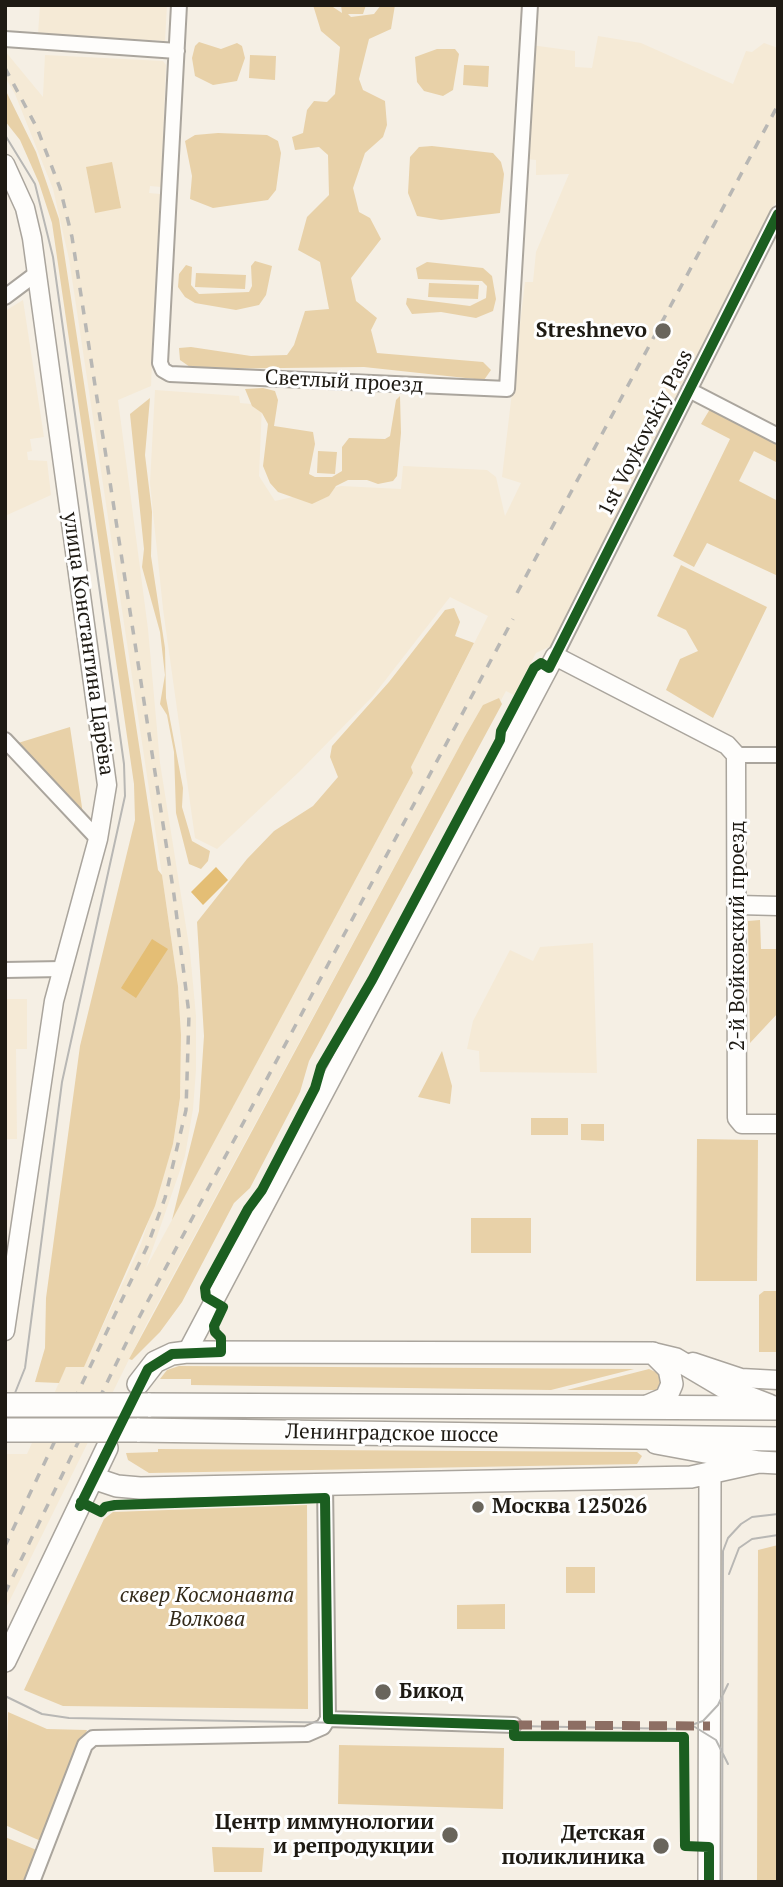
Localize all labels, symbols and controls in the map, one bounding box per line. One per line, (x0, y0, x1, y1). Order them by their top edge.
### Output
place label: Streshnevo (536, 318, 647, 344)
marker: Streshnevo (653, 321, 673, 341)
street label: 1st Voykovskiy Pass (593, 346, 699, 520)
street label: Светлый проезд (264, 365, 424, 399)
street label: улица Константина Царёва (57, 511, 119, 777)
street label: 2-й Войковский проезд (725, 821, 751, 1051)
street label: Ленинградское шоссе (285, 1420, 499, 1448)
place label: Москва 125026 (492, 1494, 647, 1520)
marker: Москва 125026 (470, 1499, 486, 1515)
park label: сквер Космонавта Волкова (120, 1583, 294, 1633)
place label: Бикод (399, 1679, 463, 1705)
marker: Бикод (373, 1682, 393, 1702)
place label: Центр иммунологии и репродукции (215, 1810, 434, 1860)
place label: Детская поликлиника (501, 1821, 645, 1871)
marker: Центр иммунологии и репродукции (440, 1825, 460, 1845)
marker: Детская поликлиника (651, 1836, 671, 1856)

